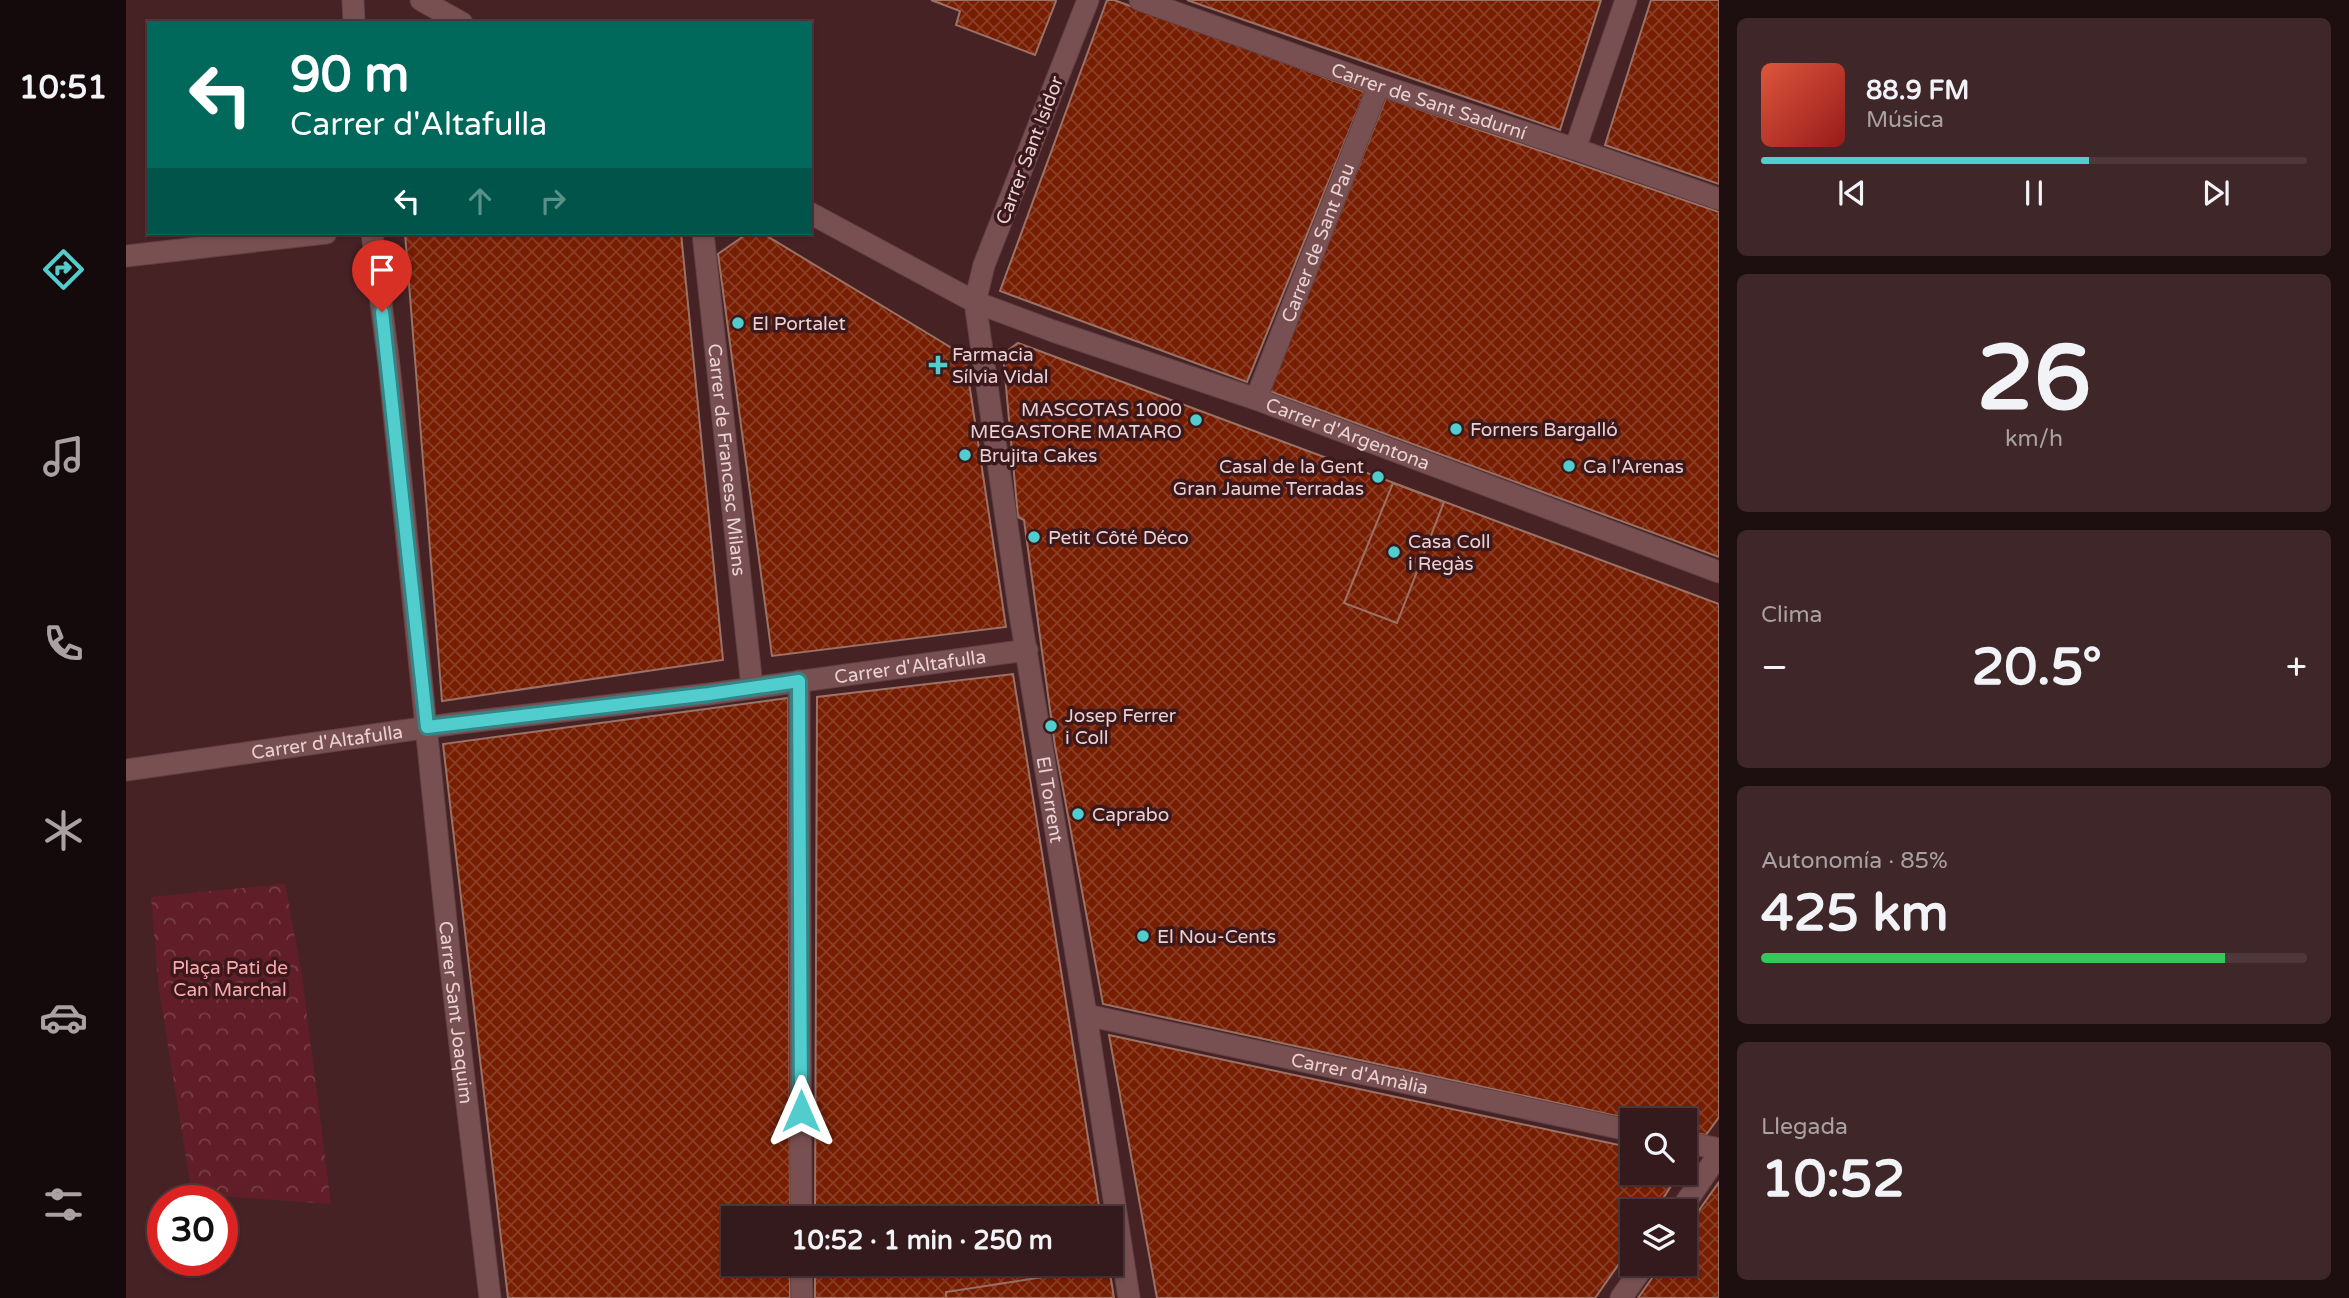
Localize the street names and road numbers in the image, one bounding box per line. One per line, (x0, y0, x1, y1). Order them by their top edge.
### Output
street label: Carrer de Sant Sadurní (1328, 59, 1529, 144)
street label: Carrer Sant Isidor (992, 72, 1069, 228)
street label: Carrer de Sant Pau (1277, 160, 1359, 326)
street label: Carrer de Francesc Milans (703, 342, 750, 577)
street label: Carrer d'Argentona (1263, 394, 1433, 475)
street label: Carrer d'Altafulla (833, 646, 987, 689)
street label: Carrer d'Altafulla (250, 721, 404, 764)
street label: El Torrent (1032, 755, 1067, 845)
street label: Carrer Sant Joaquim (434, 920, 477, 1105)
street label: Carrer d'Amàlia (1289, 1049, 1430, 1099)

